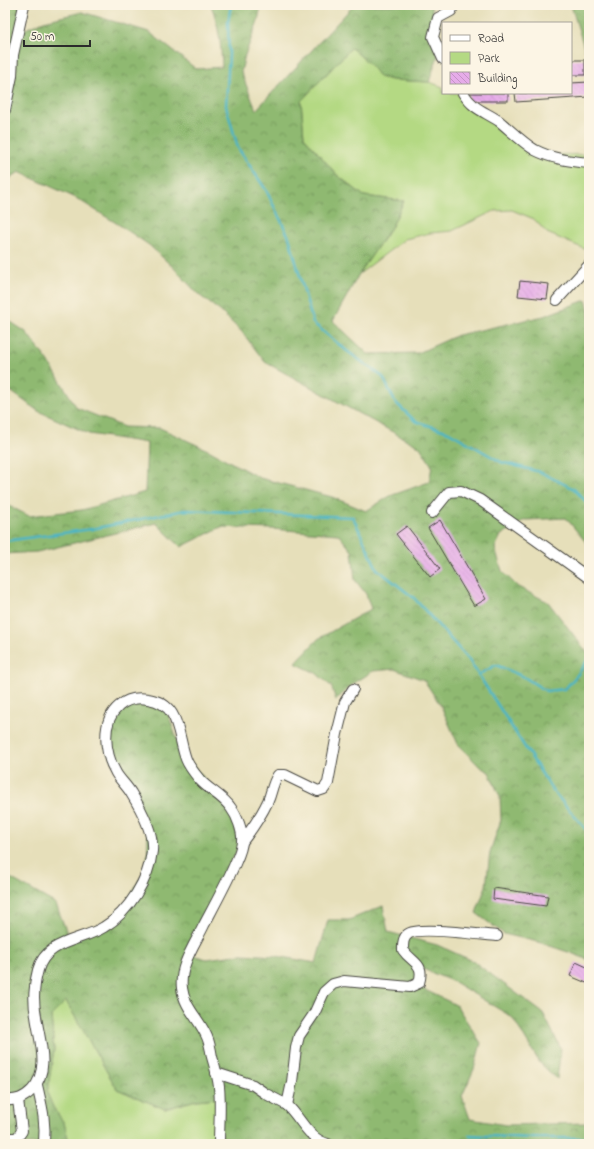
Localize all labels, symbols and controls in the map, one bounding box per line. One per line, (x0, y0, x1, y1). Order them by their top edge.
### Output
scale bar (24, 22, 90, 48)
legend (442, 22, 572, 94)
text: 50 m (30, 28, 54, 46)
text: Road (478, 30, 504, 48)
text: Park (478, 50, 500, 68)
text: Building (477, 70, 517, 89)

